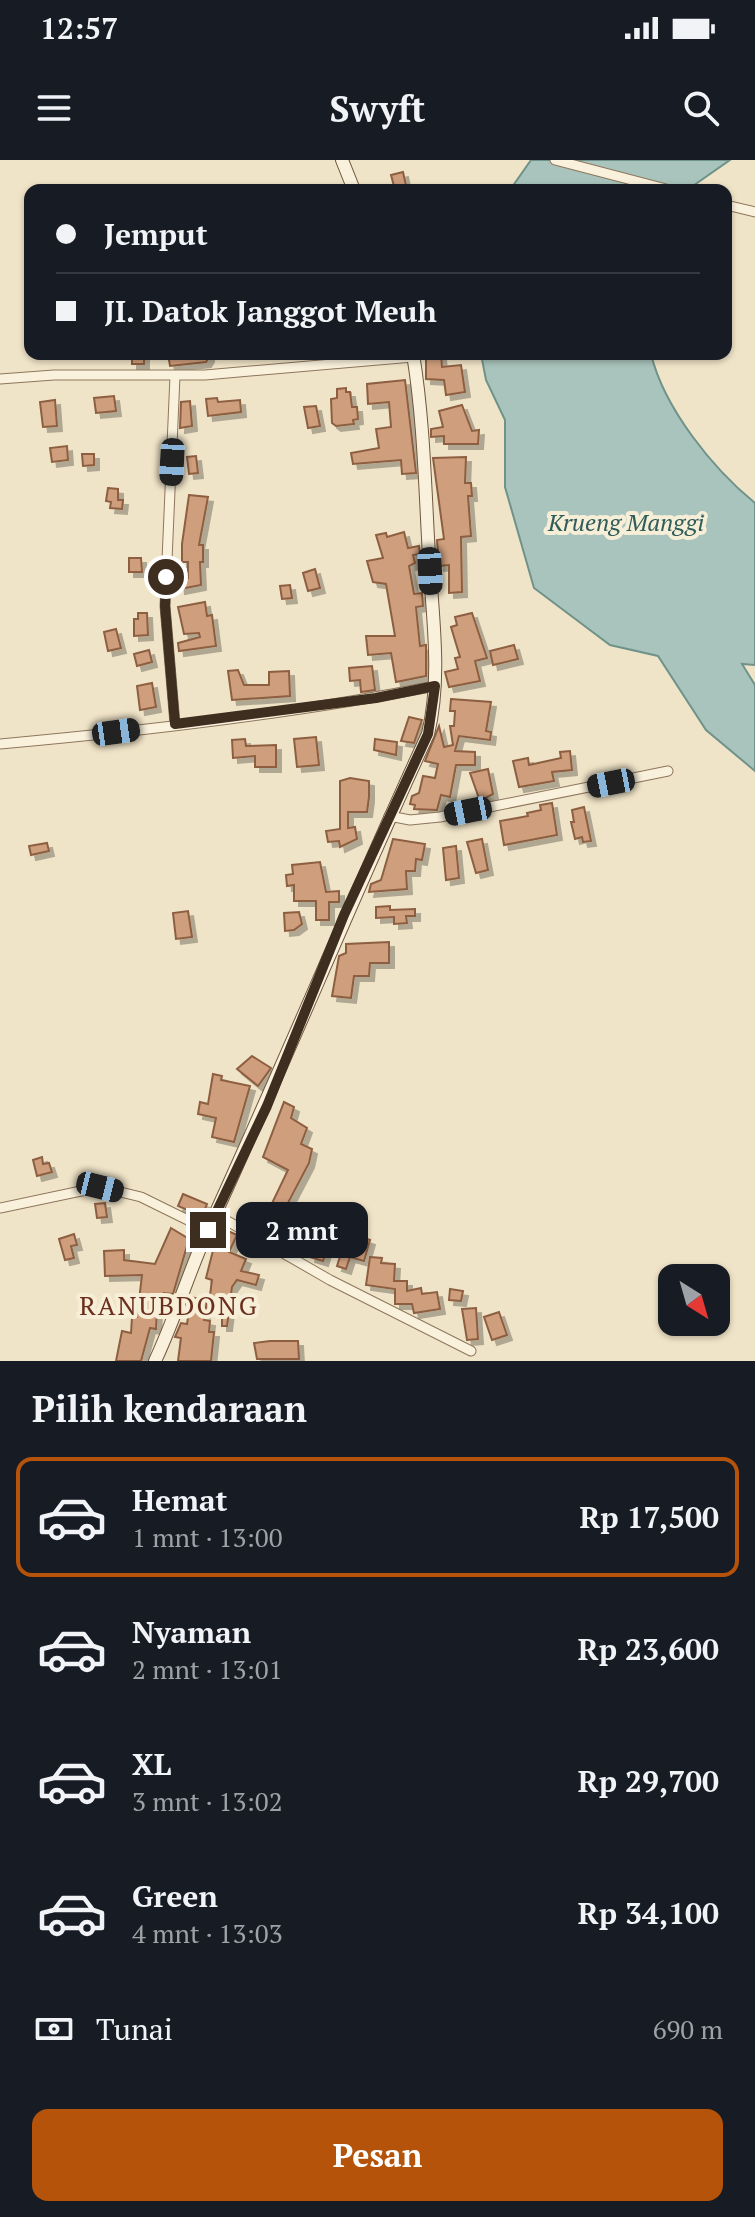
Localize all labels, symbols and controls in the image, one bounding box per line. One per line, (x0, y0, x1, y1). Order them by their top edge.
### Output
text: 12:57 (40, 8, 118, 48)
text: Swyft (330, 85, 425, 132)
icon: menu (32, 86, 76, 130)
icon: search (679, 86, 723, 130)
text: Jemput (104, 214, 208, 254)
text: JI. Datok Janggot Meuh (104, 291, 437, 331)
car (159, 437, 185, 487)
water label: Krueng Manggi (547, 506, 704, 538)
car (417, 546, 443, 596)
route start (148, 559, 184, 595)
car (91, 717, 141, 747)
car (585, 767, 637, 799)
car (442, 795, 494, 827)
car (74, 1170, 126, 1204)
callout: 2 mnt (236, 1202, 368, 1258)
route end (190, 1212, 226, 1248)
text: 2 mnt (266, 1213, 338, 1247)
north arrow (658, 1264, 730, 1336)
map controls (658, 1264, 730, 1336)
district label: RANUBDONG (79, 1288, 259, 1322)
text: Pilih kendaraan (32, 1385, 307, 1432)
text: Hemat (132, 1480, 228, 1520)
icon: car (36, 1481, 108, 1553)
text: Rp 17,500 (579, 1497, 719, 1537)
text: 1 mnt · 13:00 (132, 1520, 283, 1554)
text: Nyaman (132, 1612, 251, 1652)
icon: car (36, 1613, 108, 1685)
text: Rp 23,600 (578, 1629, 719, 1669)
text: 2 mnt · 13:01 (132, 1652, 283, 1686)
text: XL (132, 1744, 171, 1784)
icon: car (36, 1745, 108, 1817)
text: Rp 29,700 (578, 1761, 719, 1801)
text: 3 mnt · 13:02 (132, 1784, 283, 1818)
text: Green (132, 1876, 218, 1916)
icon: car (36, 1877, 108, 1949)
text: Rp 34,100 (578, 1893, 719, 1933)
text: 4 mnt · 13:03 (132, 1916, 283, 1950)
icon: cash (32, 2007, 76, 2051)
text: Tunai (96, 2009, 173, 2049)
text: 690 m (653, 2012, 723, 2046)
button: Pesan (32, 2109, 723, 2201)

